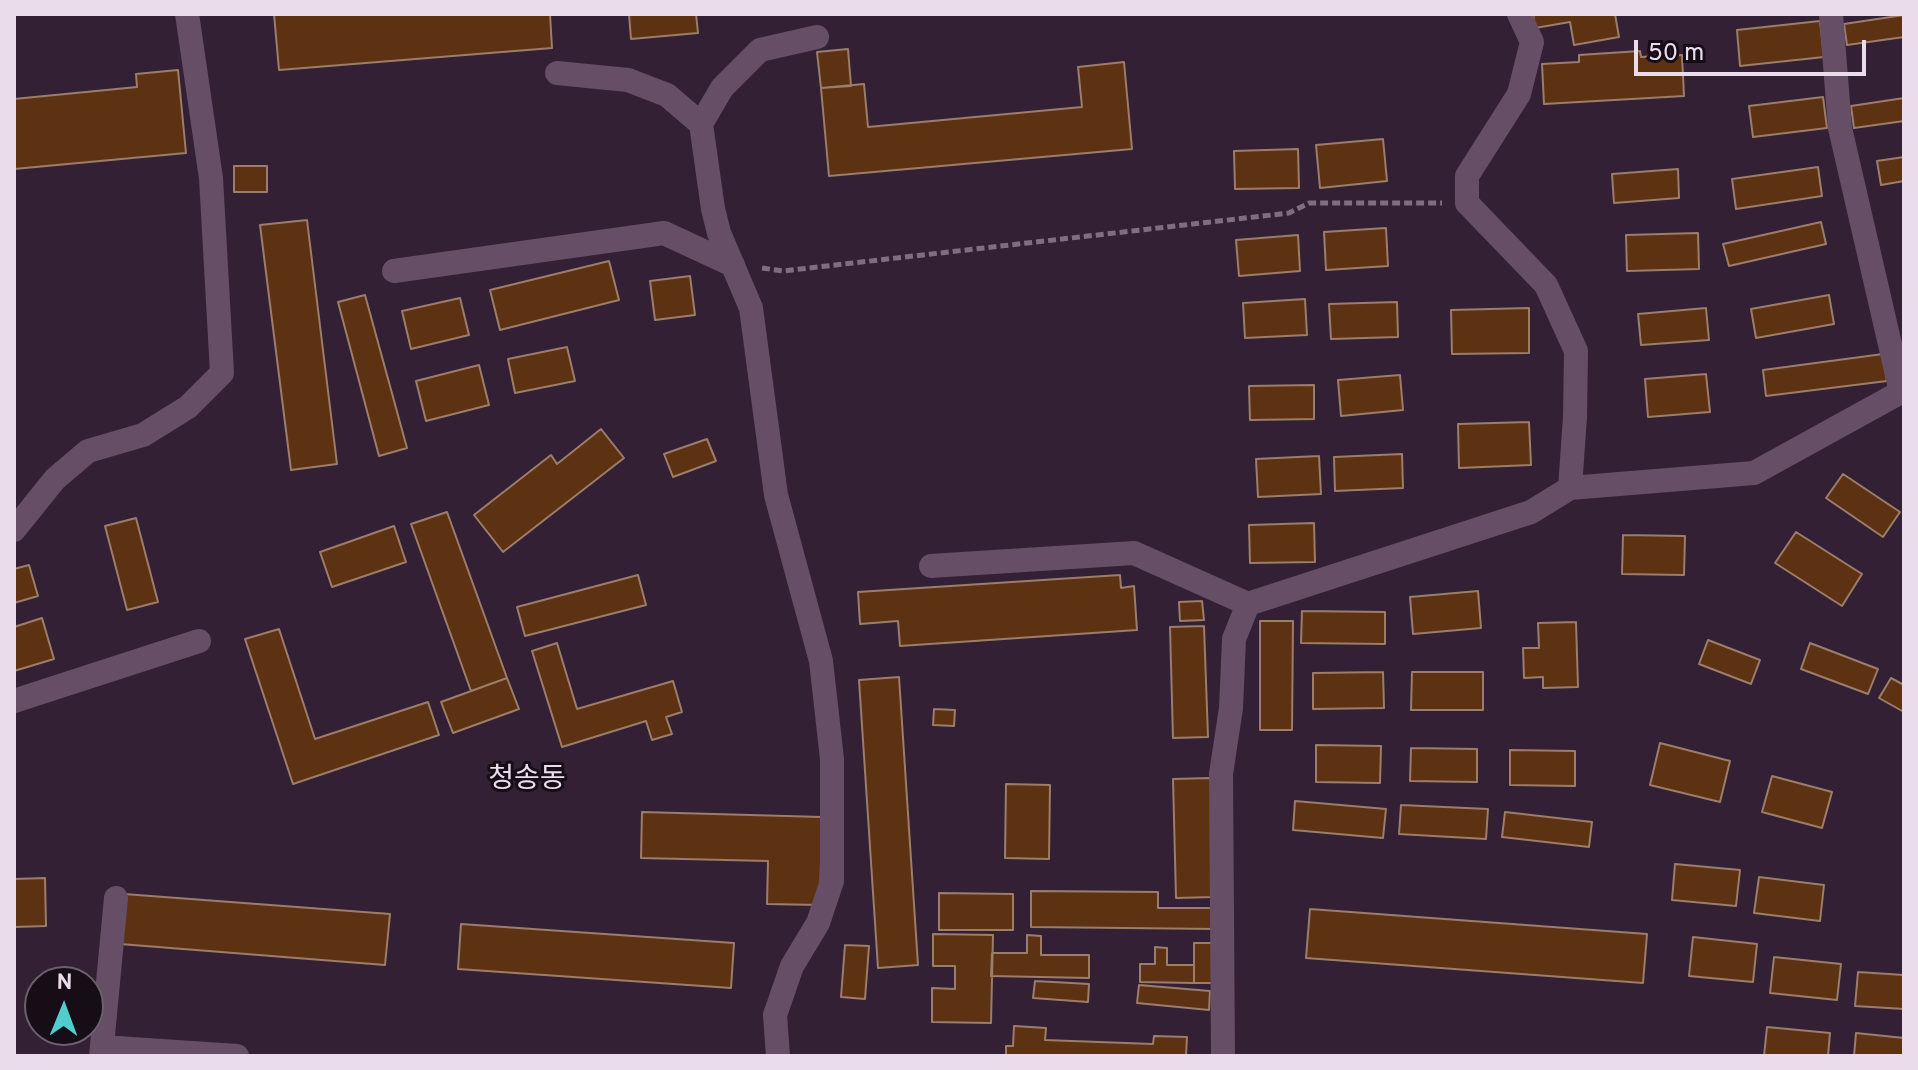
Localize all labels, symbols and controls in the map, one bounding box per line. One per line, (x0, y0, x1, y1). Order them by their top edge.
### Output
scale bar (1638, 24, 1870, 74)
text: 50 m (1648, 39, 1704, 69)
district label: 청송동 (488, 764, 566, 798)
north arrow (24, 966, 104, 1046)
text: N (56, 970, 73, 997)

